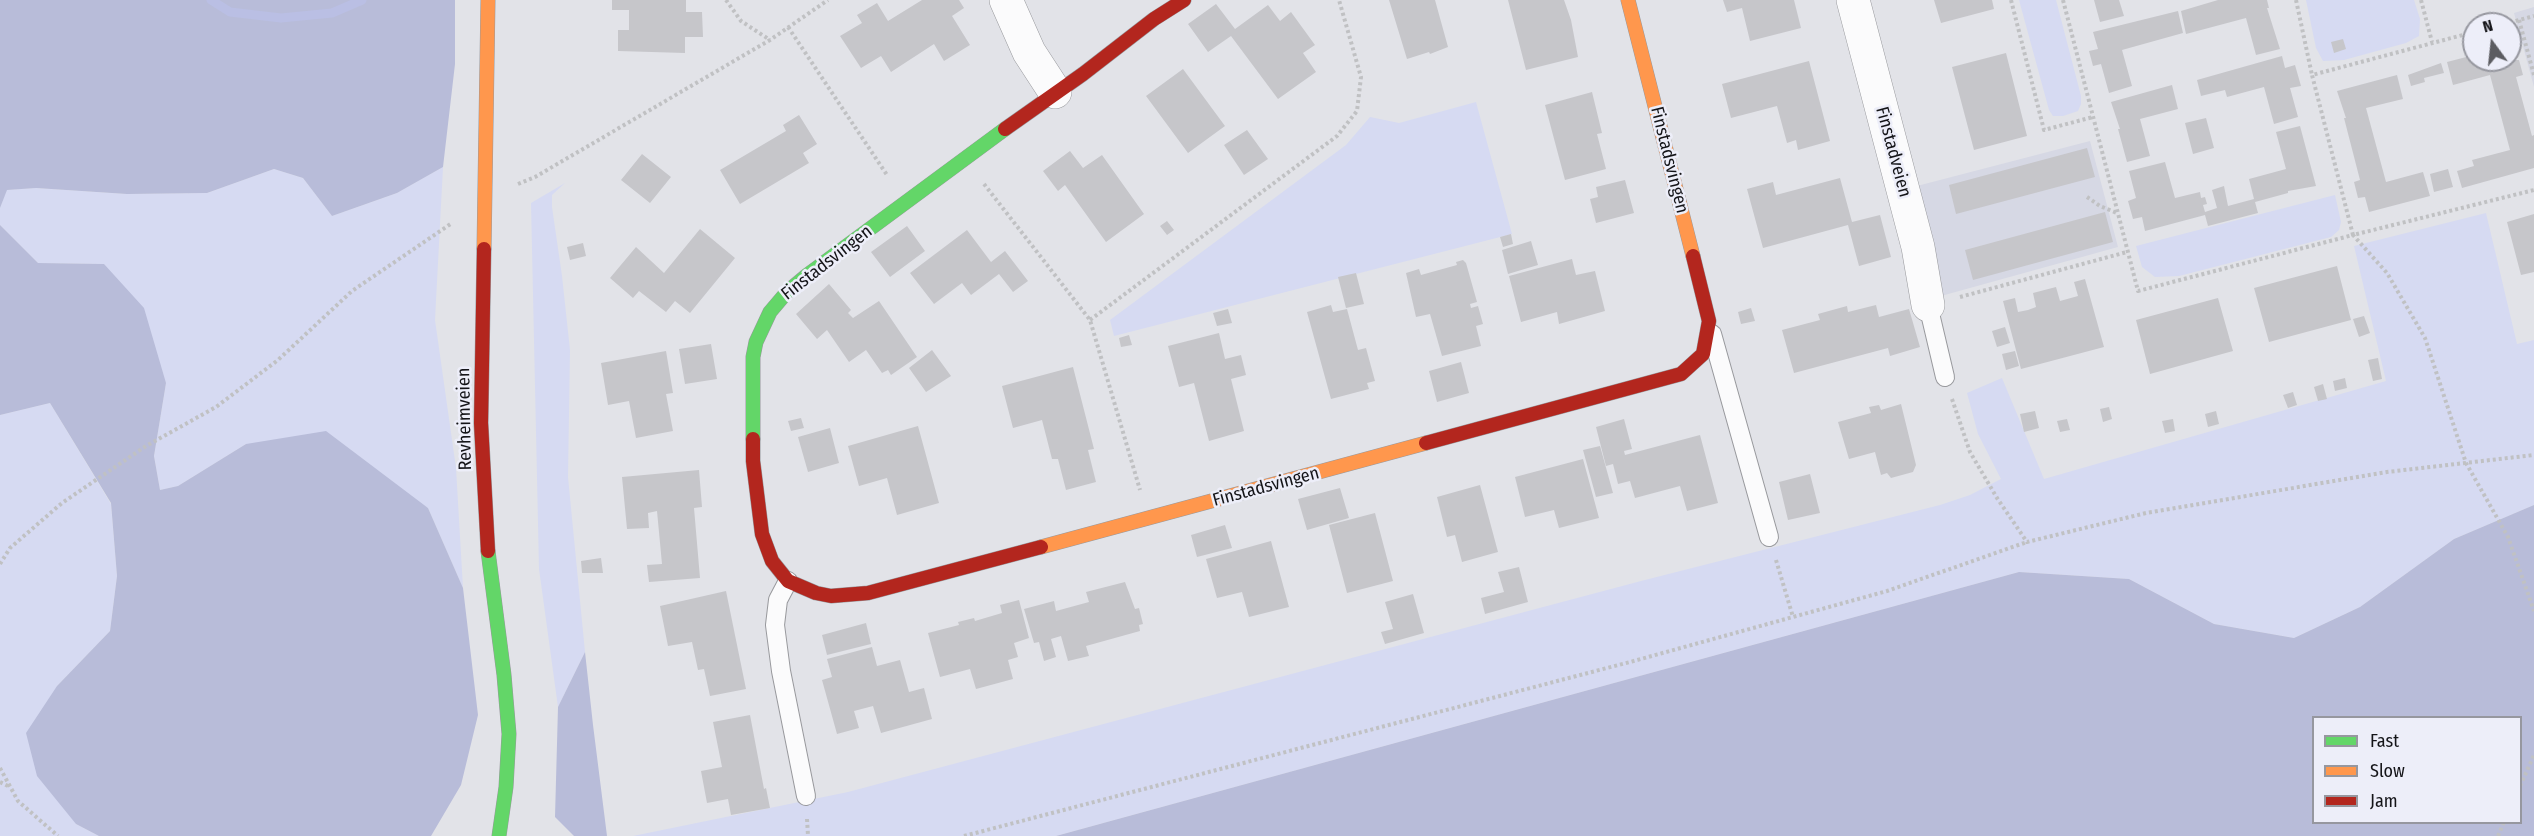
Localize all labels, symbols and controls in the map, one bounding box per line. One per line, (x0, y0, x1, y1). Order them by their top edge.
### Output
north arrow (2462, 12, 2522, 72)
text: N (2481, 16, 2495, 36)
street label: Finstadsvingen (1645, 104, 1693, 216)
street label: Finstadveien (1871, 104, 1915, 200)
street label: Finstadsvingen (777, 221, 877, 305)
street label: Revheimveien (453, 367, 477, 471)
street label: Finstadsvingen (1210, 462, 1322, 512)
legend (2312, 716, 2522, 824)
text: Fast (2370, 730, 2399, 752)
text: Slow (2370, 760, 2405, 782)
text: Jam (2370, 790, 2398, 812)

